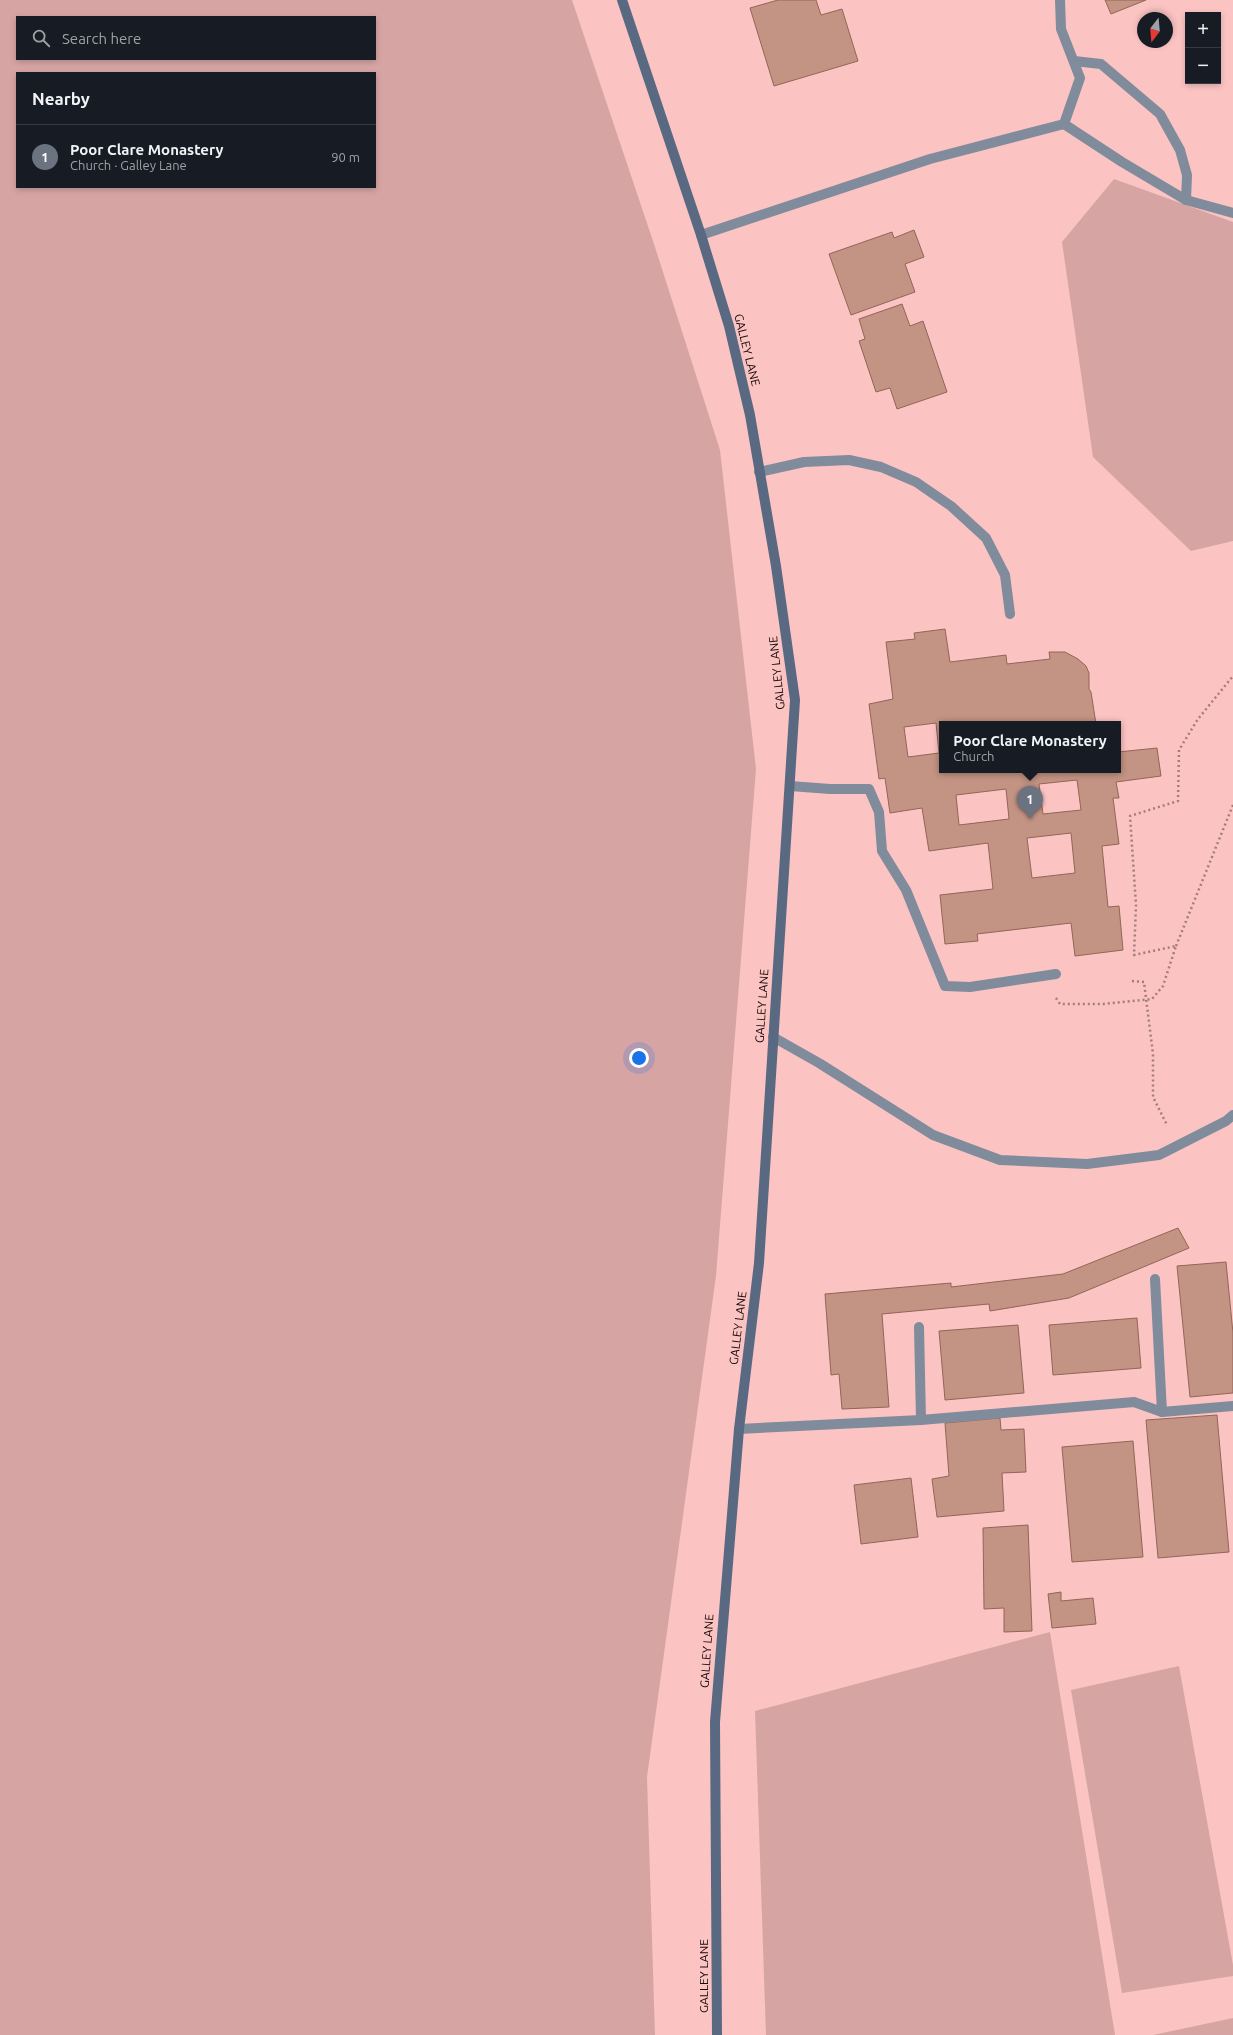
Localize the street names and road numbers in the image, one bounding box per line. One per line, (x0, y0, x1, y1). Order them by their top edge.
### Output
street label: GALLEY LANE (732, 312, 763, 388)
street label: GALLEY LANE (766, 635, 787, 711)
street label: GALLEY LANE (752, 968, 771, 1043)
street label: GALLEY LANE (727, 1290, 748, 1365)
street label: GALLEY LANE (697, 1613, 716, 1688)
street label: GALLEY LANE (697, 1939, 710, 2013)

